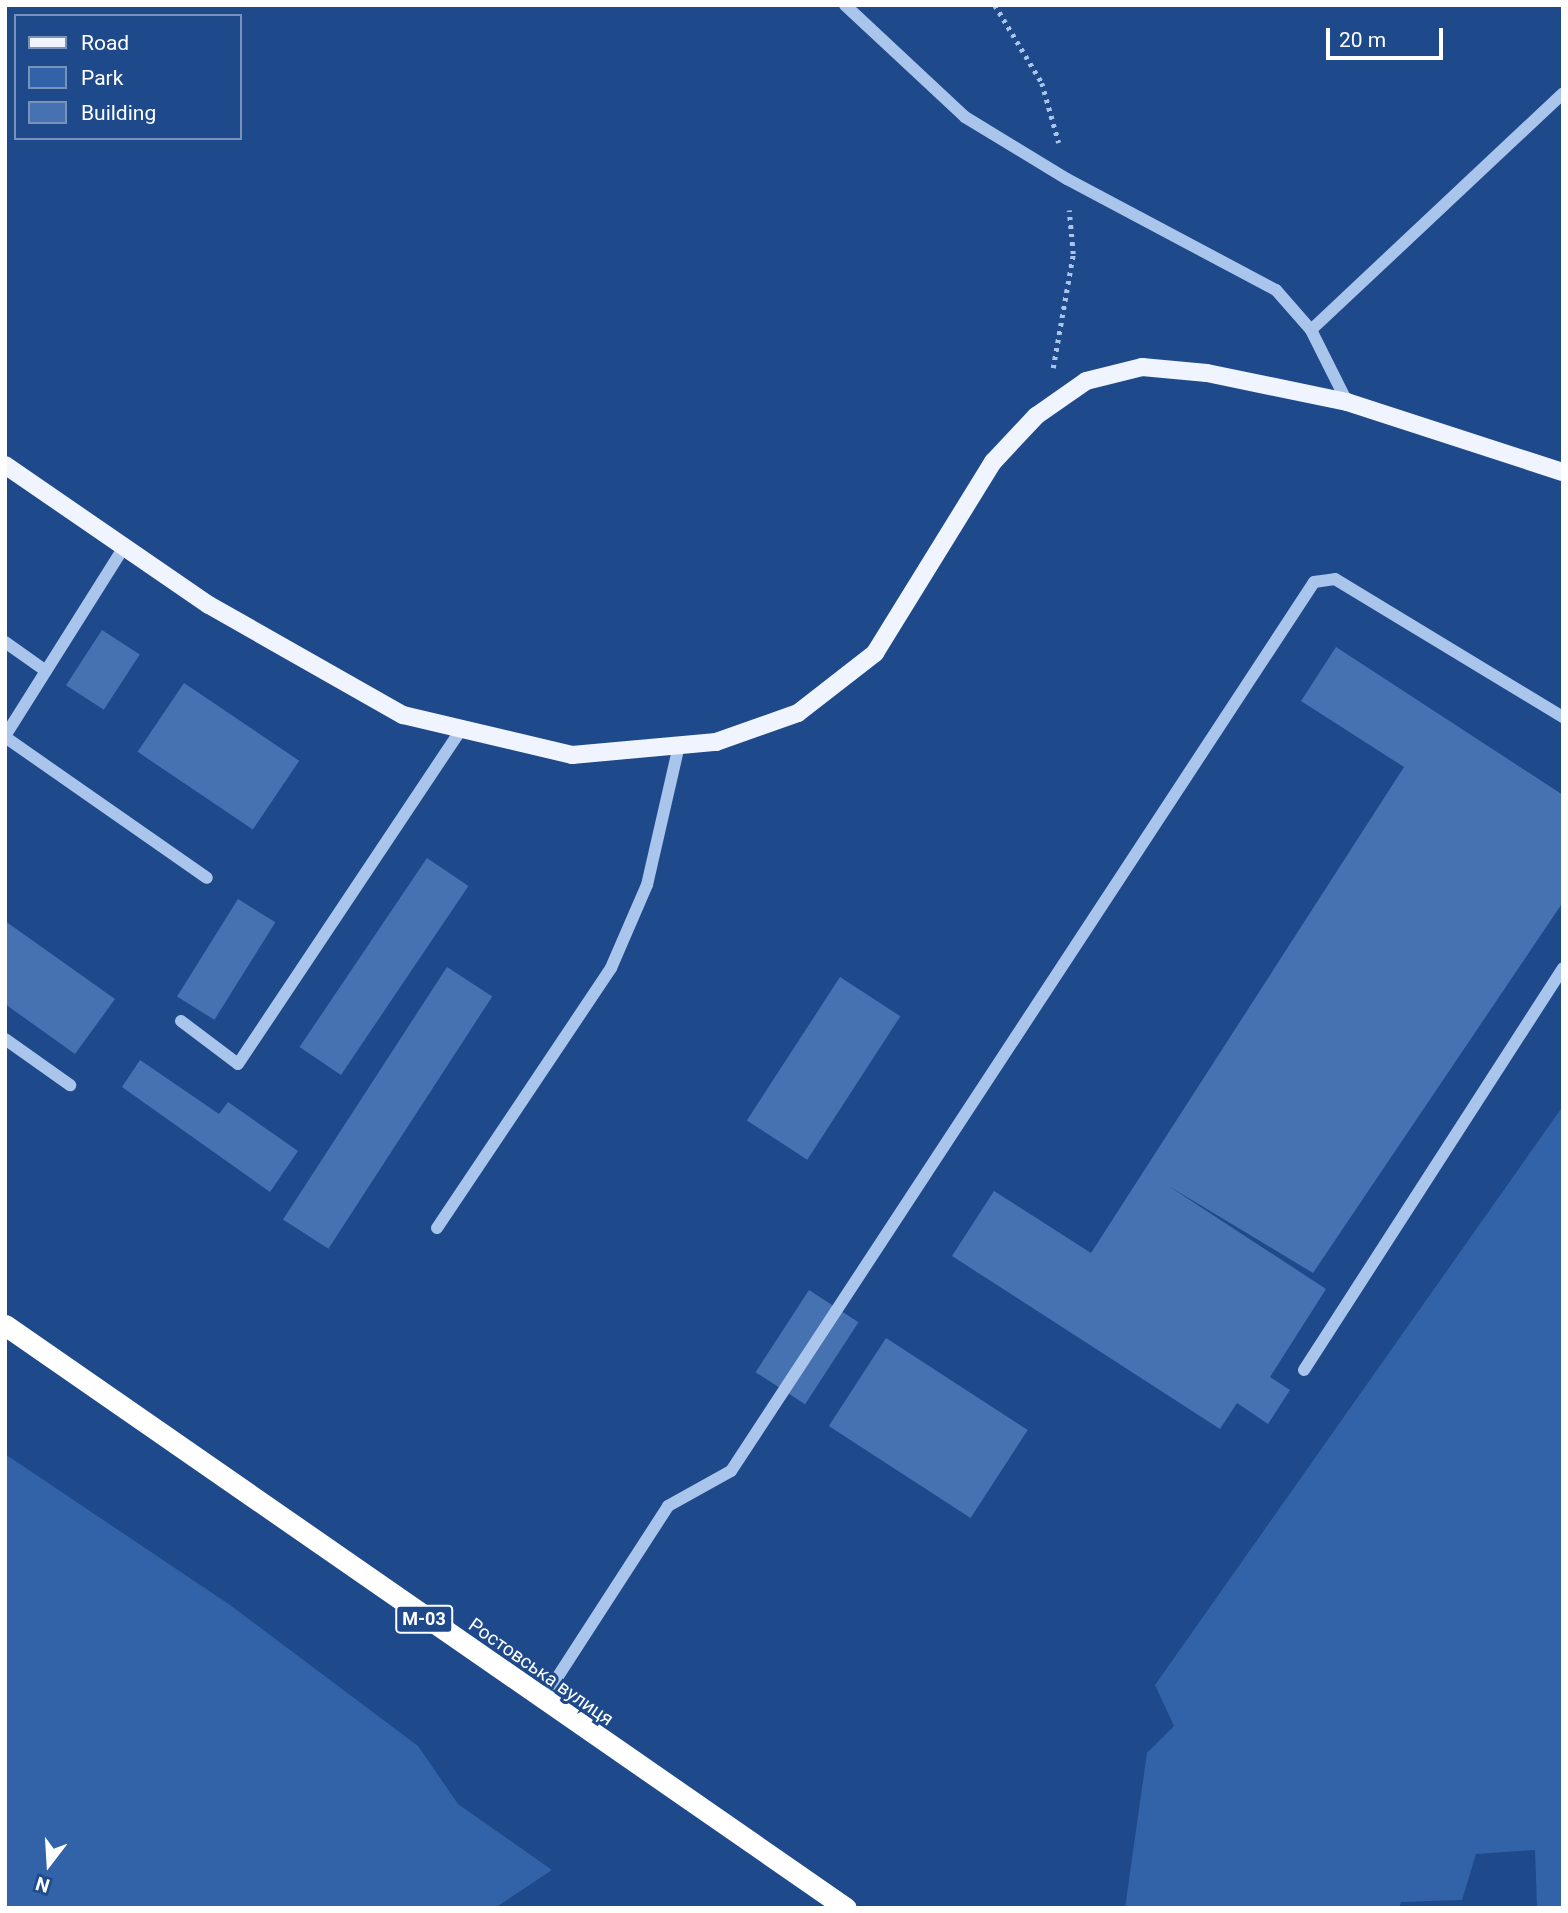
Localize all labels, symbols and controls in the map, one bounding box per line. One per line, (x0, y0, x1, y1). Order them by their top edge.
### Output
legend (14, 14, 242, 140)
scale bar (1330, 14, 1447, 58)
text: 20 m (1339, 28, 1386, 52)
text: Road (81, 31, 129, 55)
text: Park (81, 66, 123, 90)
text: Building (81, 101, 156, 125)
road number: М-03 (394, 1604, 454, 1634)
street label: Ростовська вулиця (464, 1613, 618, 1731)
north arrow (14, 1829, 84, 1899)
text: N (33, 1872, 52, 1898)

